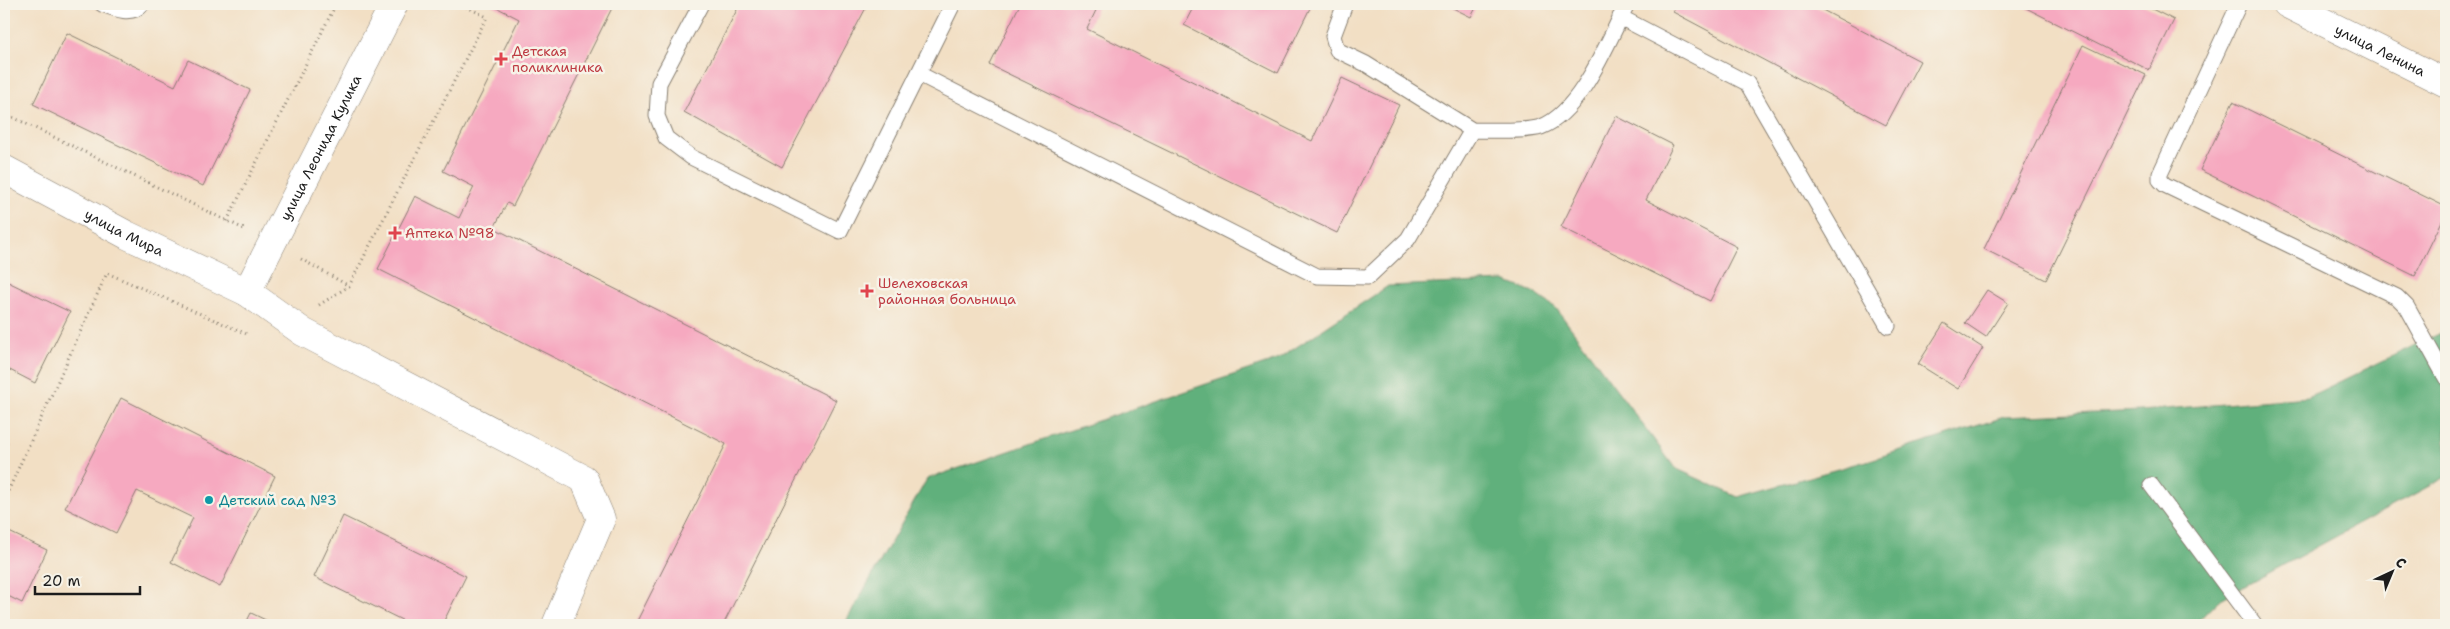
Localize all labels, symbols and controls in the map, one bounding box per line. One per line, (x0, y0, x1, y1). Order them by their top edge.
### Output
street label: улица Ленина (2332, 20, 2428, 80)
place label: Детская поликлиника (512, 42, 603, 76)
marker: Детская поликлиника (494, 52, 508, 66)
street label: улица Леонида Кулика (276, 71, 365, 224)
street label: улица Мира (82, 205, 167, 260)
place label: Аптека №98 (405, 224, 494, 242)
marker: Аптека №98 (389, 227, 401, 239)
place label: Шелеховская районная больница (878, 274, 1016, 308)
marker: Шелеховская районная больница (860, 284, 874, 298)
place label: Детский сад №3 (219, 491, 337, 509)
marker: Детский сад №3 (203, 494, 215, 506)
north arrow (2368, 546, 2418, 596)
text: С (2392, 553, 2410, 572)
scale bar (35, 564, 140, 596)
text: 20 m (42, 571, 81, 591)

